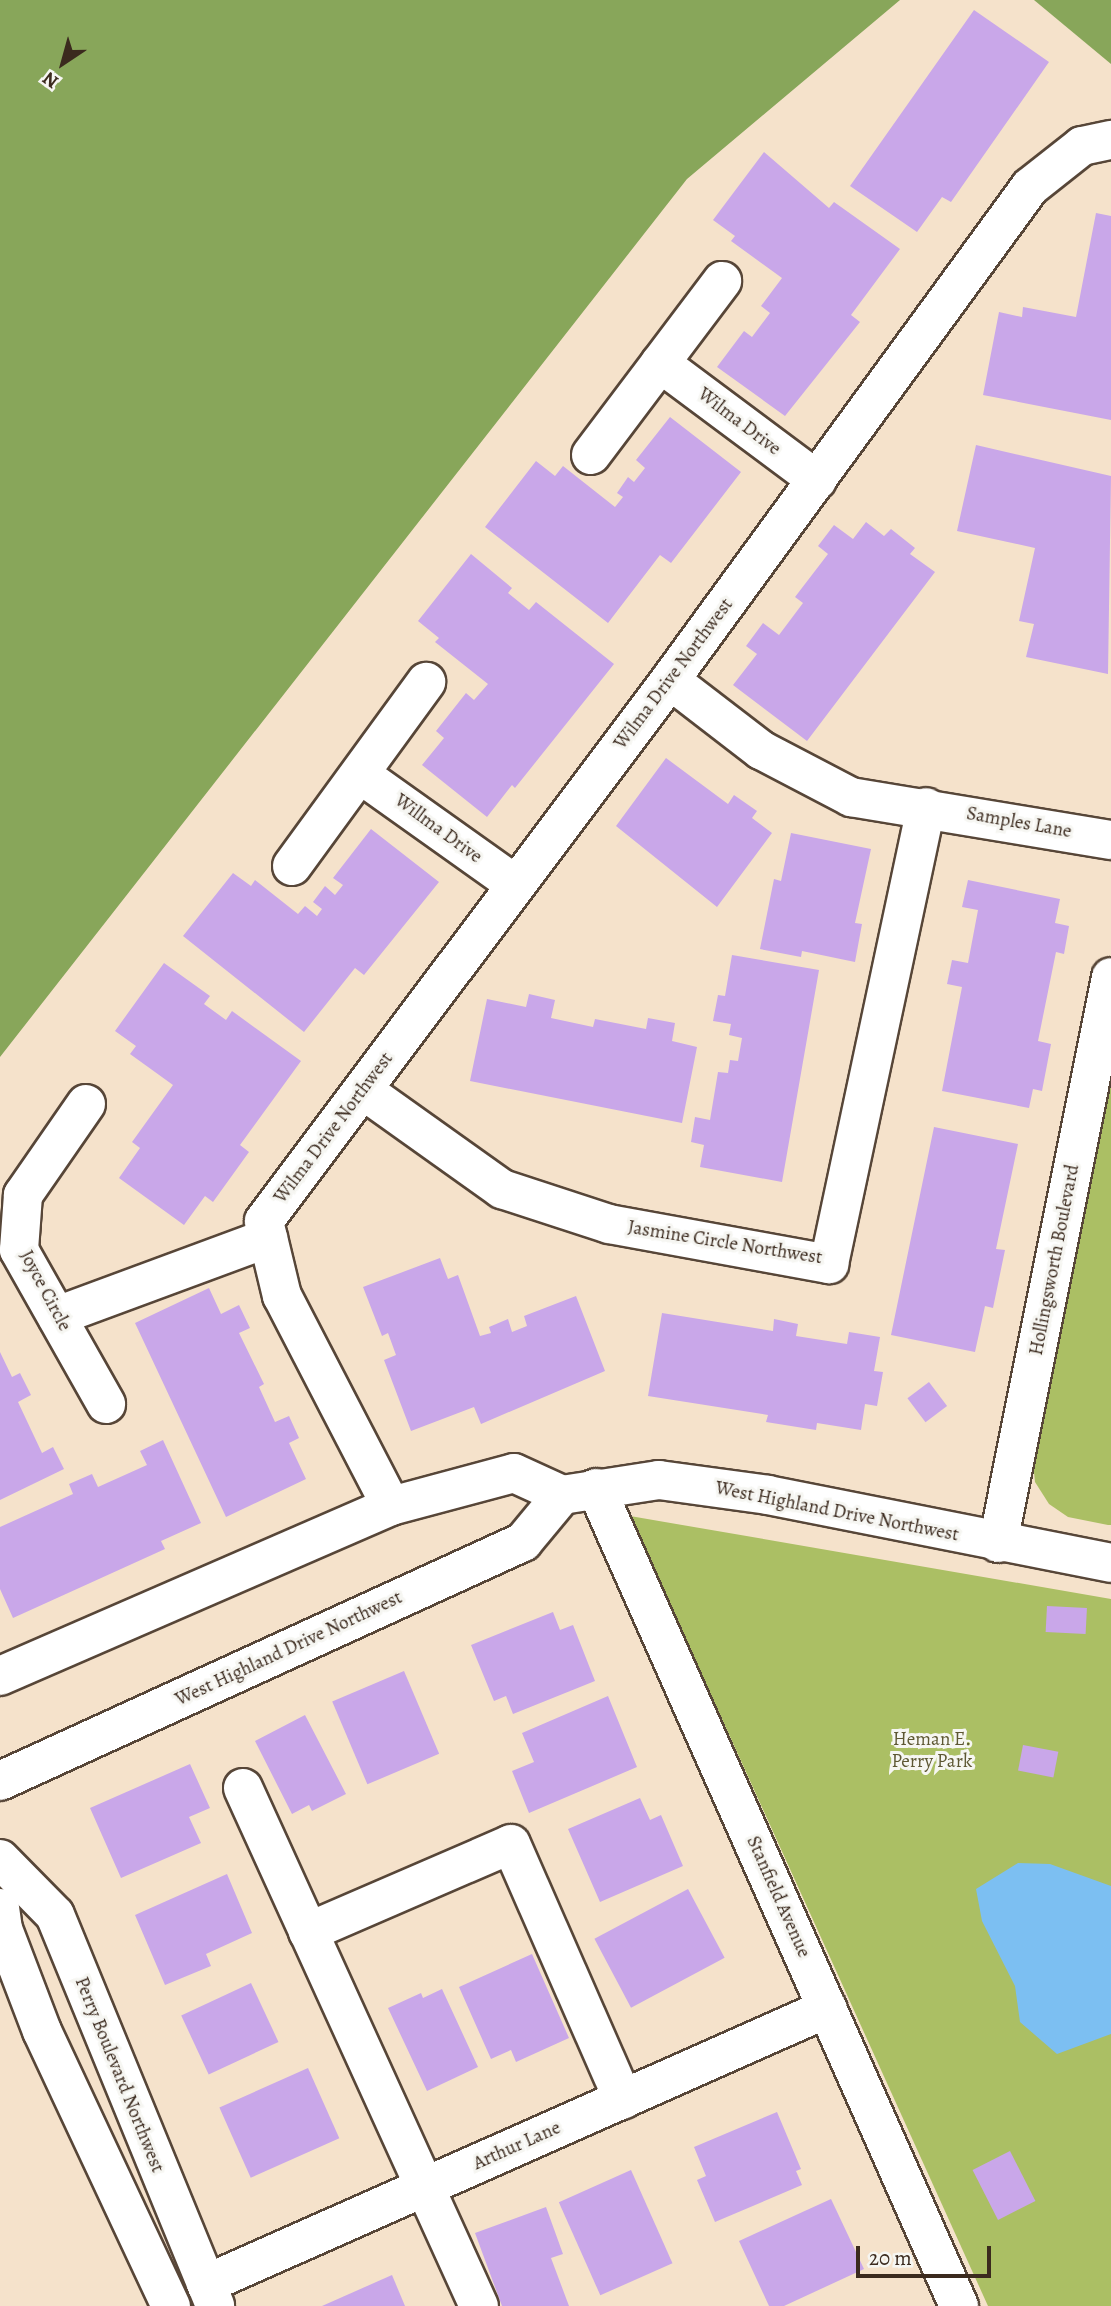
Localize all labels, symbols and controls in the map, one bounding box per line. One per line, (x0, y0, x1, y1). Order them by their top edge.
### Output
north arrow (28, 28, 98, 98)
text: N (37, 65, 64, 95)
street label: Wilma Drive (693, 383, 785, 461)
street label: Wilma Drive Northwest (610, 594, 738, 754)
street label: Willma Drive (390, 790, 486, 868)
street label: Samples Lane (965, 803, 1073, 843)
street label: Wilma Drive Northwest (270, 1048, 398, 1208)
street label: Hollingsworth Boulevard (1025, 1163, 1085, 1357)
street label: Jasmine Circle Northwest (626, 1216, 824, 1270)
street label: Joyce Circle (14, 1247, 76, 1335)
street label: West Highland Drive Northwest (713, 1477, 961, 1547)
street label: West Highland Drive Northwest (172, 1586, 406, 1712)
park label: Heman E. Perry Park (892, 1729, 972, 1773)
street label: Stanfield Avenue (741, 1833, 815, 1961)
street label: Perry Boulevard Northwest (69, 1974, 169, 2176)
street label: Arthur Lane (470, 2117, 564, 2175)
scale bar (859, 2232, 994, 2276)
text: 20 m (869, 2244, 912, 2272)

